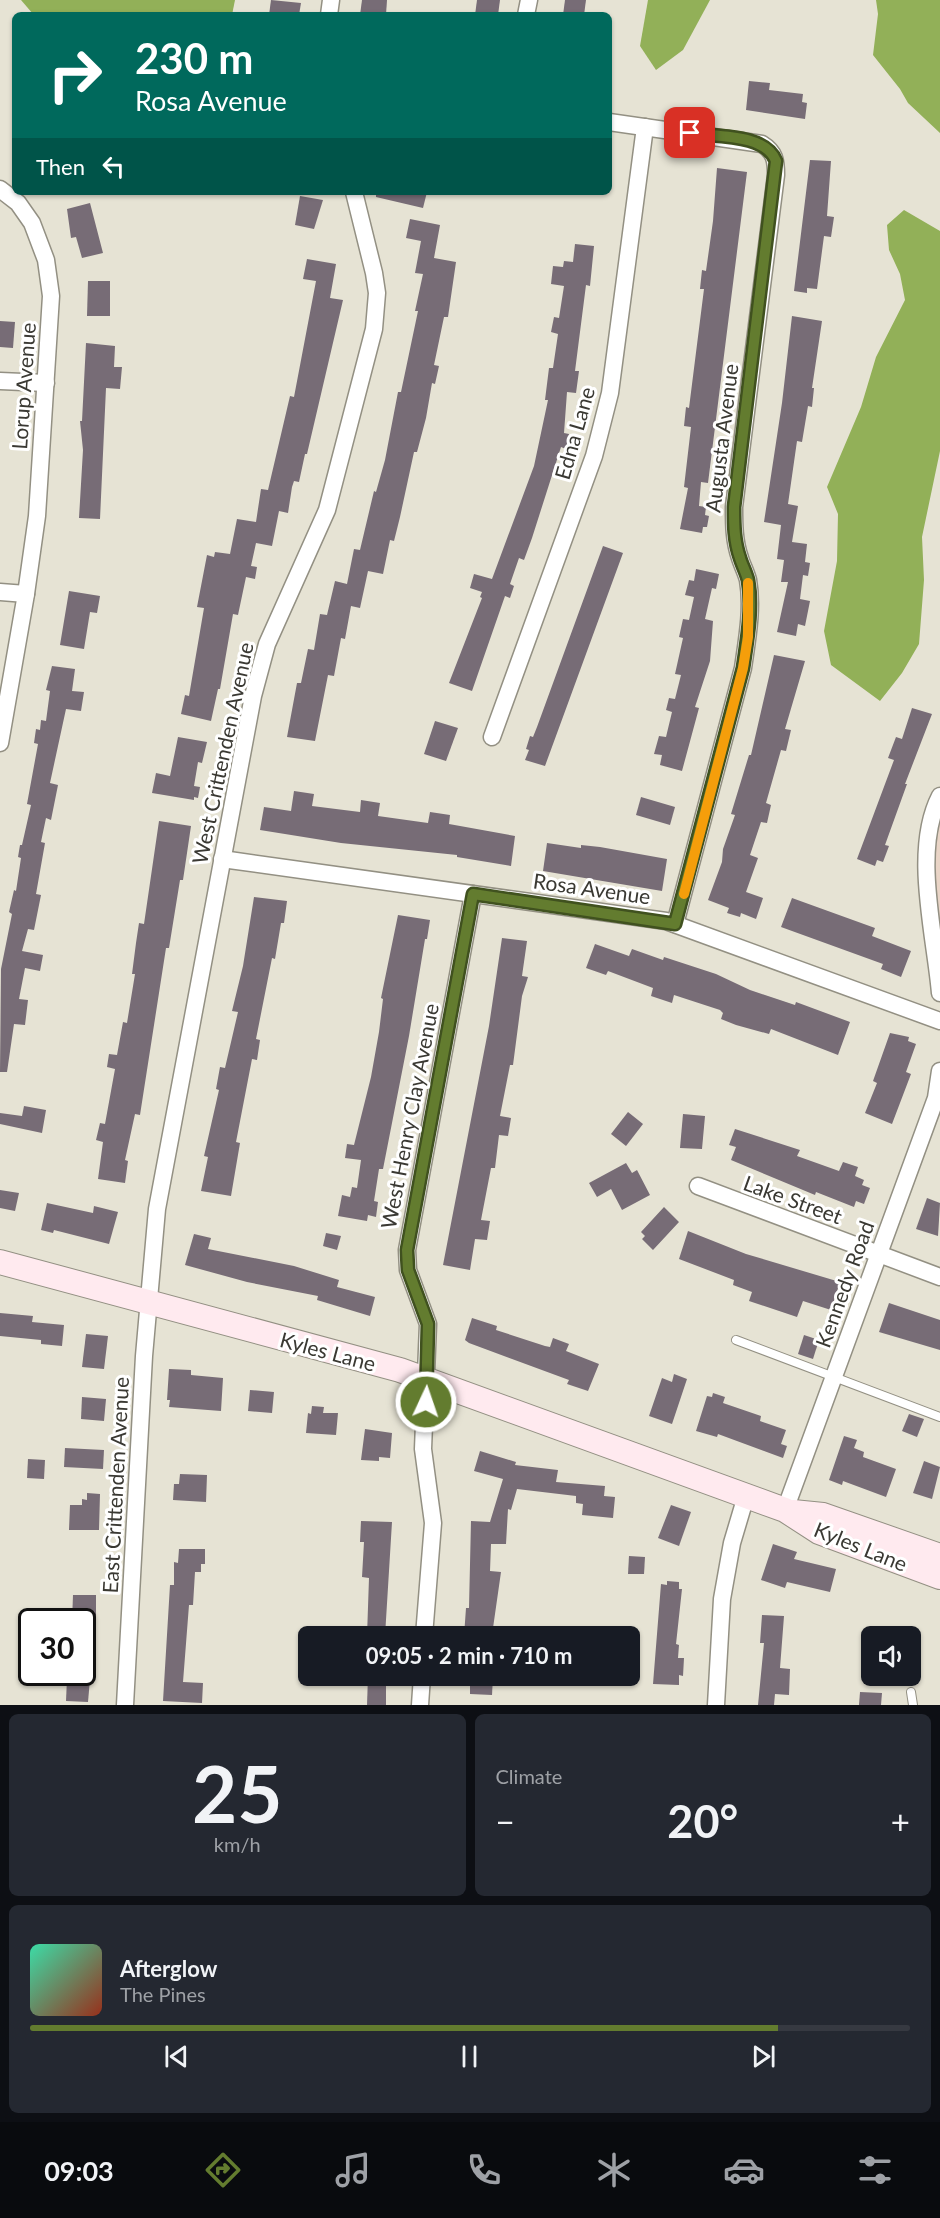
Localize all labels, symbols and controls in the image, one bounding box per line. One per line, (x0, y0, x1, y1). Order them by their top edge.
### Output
text: 230 m (135, 33, 253, 83)
icon: right (36, 36, 114, 114)
text: Rosa Avenue (135, 84, 287, 117)
pin (664, 107, 715, 158)
icon: arrive (673, 116, 706, 149)
icon: left (97, 150, 130, 183)
text: Then (36, 153, 85, 180)
street label: Lorup Avenue (6, 322, 40, 450)
street label: Augusta Avenue (699, 362, 743, 514)
street label: Edna Lane (549, 384, 599, 482)
street label: West Crittenden Avenue (186, 640, 258, 866)
street label: Rosa Avenue (532, 867, 652, 909)
street label: West Henry Clay Avenue (375, 1001, 443, 1231)
street label: Lake Street (740, 1170, 846, 1229)
street label: Kennedy Road (810, 1217, 878, 1351)
street label: Kyles Lane (277, 1326, 379, 1376)
position arrow (394, 1370, 458, 1434)
street label: East Crittenden Avenue (97, 1376, 133, 1594)
street label: Kyles Lane (811, 1516, 911, 1576)
speed limit sign: 30 (18, 1608, 96, 1686)
map controls (861, 1626, 921, 1686)
button: sound (861, 1626, 921, 1686)
text: 09:05 · 2 min · 710 m (366, 1642, 572, 1669)
text: 25 (192, 1746, 282, 1840)
text: Climate (496, 1764, 562, 1788)
text: 20° (667, 1794, 738, 1848)
text: − (496, 1801, 515, 1841)
text: + (891, 1801, 910, 1841)
text: km/h (214, 1832, 261, 1856)
text: Afterglow (120, 1955, 217, 1982)
text: The Pines (120, 1982, 206, 2006)
icon: previous (160, 2040, 193, 2073)
icon: pause (453, 2040, 486, 2073)
icon: next (747, 2040, 780, 2073)
icon: directions (202, 2149, 244, 2191)
icon: music (332, 2149, 374, 2191)
icon: phone (463, 2149, 505, 2191)
icon: climate (593, 2149, 635, 2191)
icon: car (723, 2149, 765, 2191)
icon: filters (854, 2149, 896, 2191)
text: 09:03 (44, 2154, 114, 2187)

